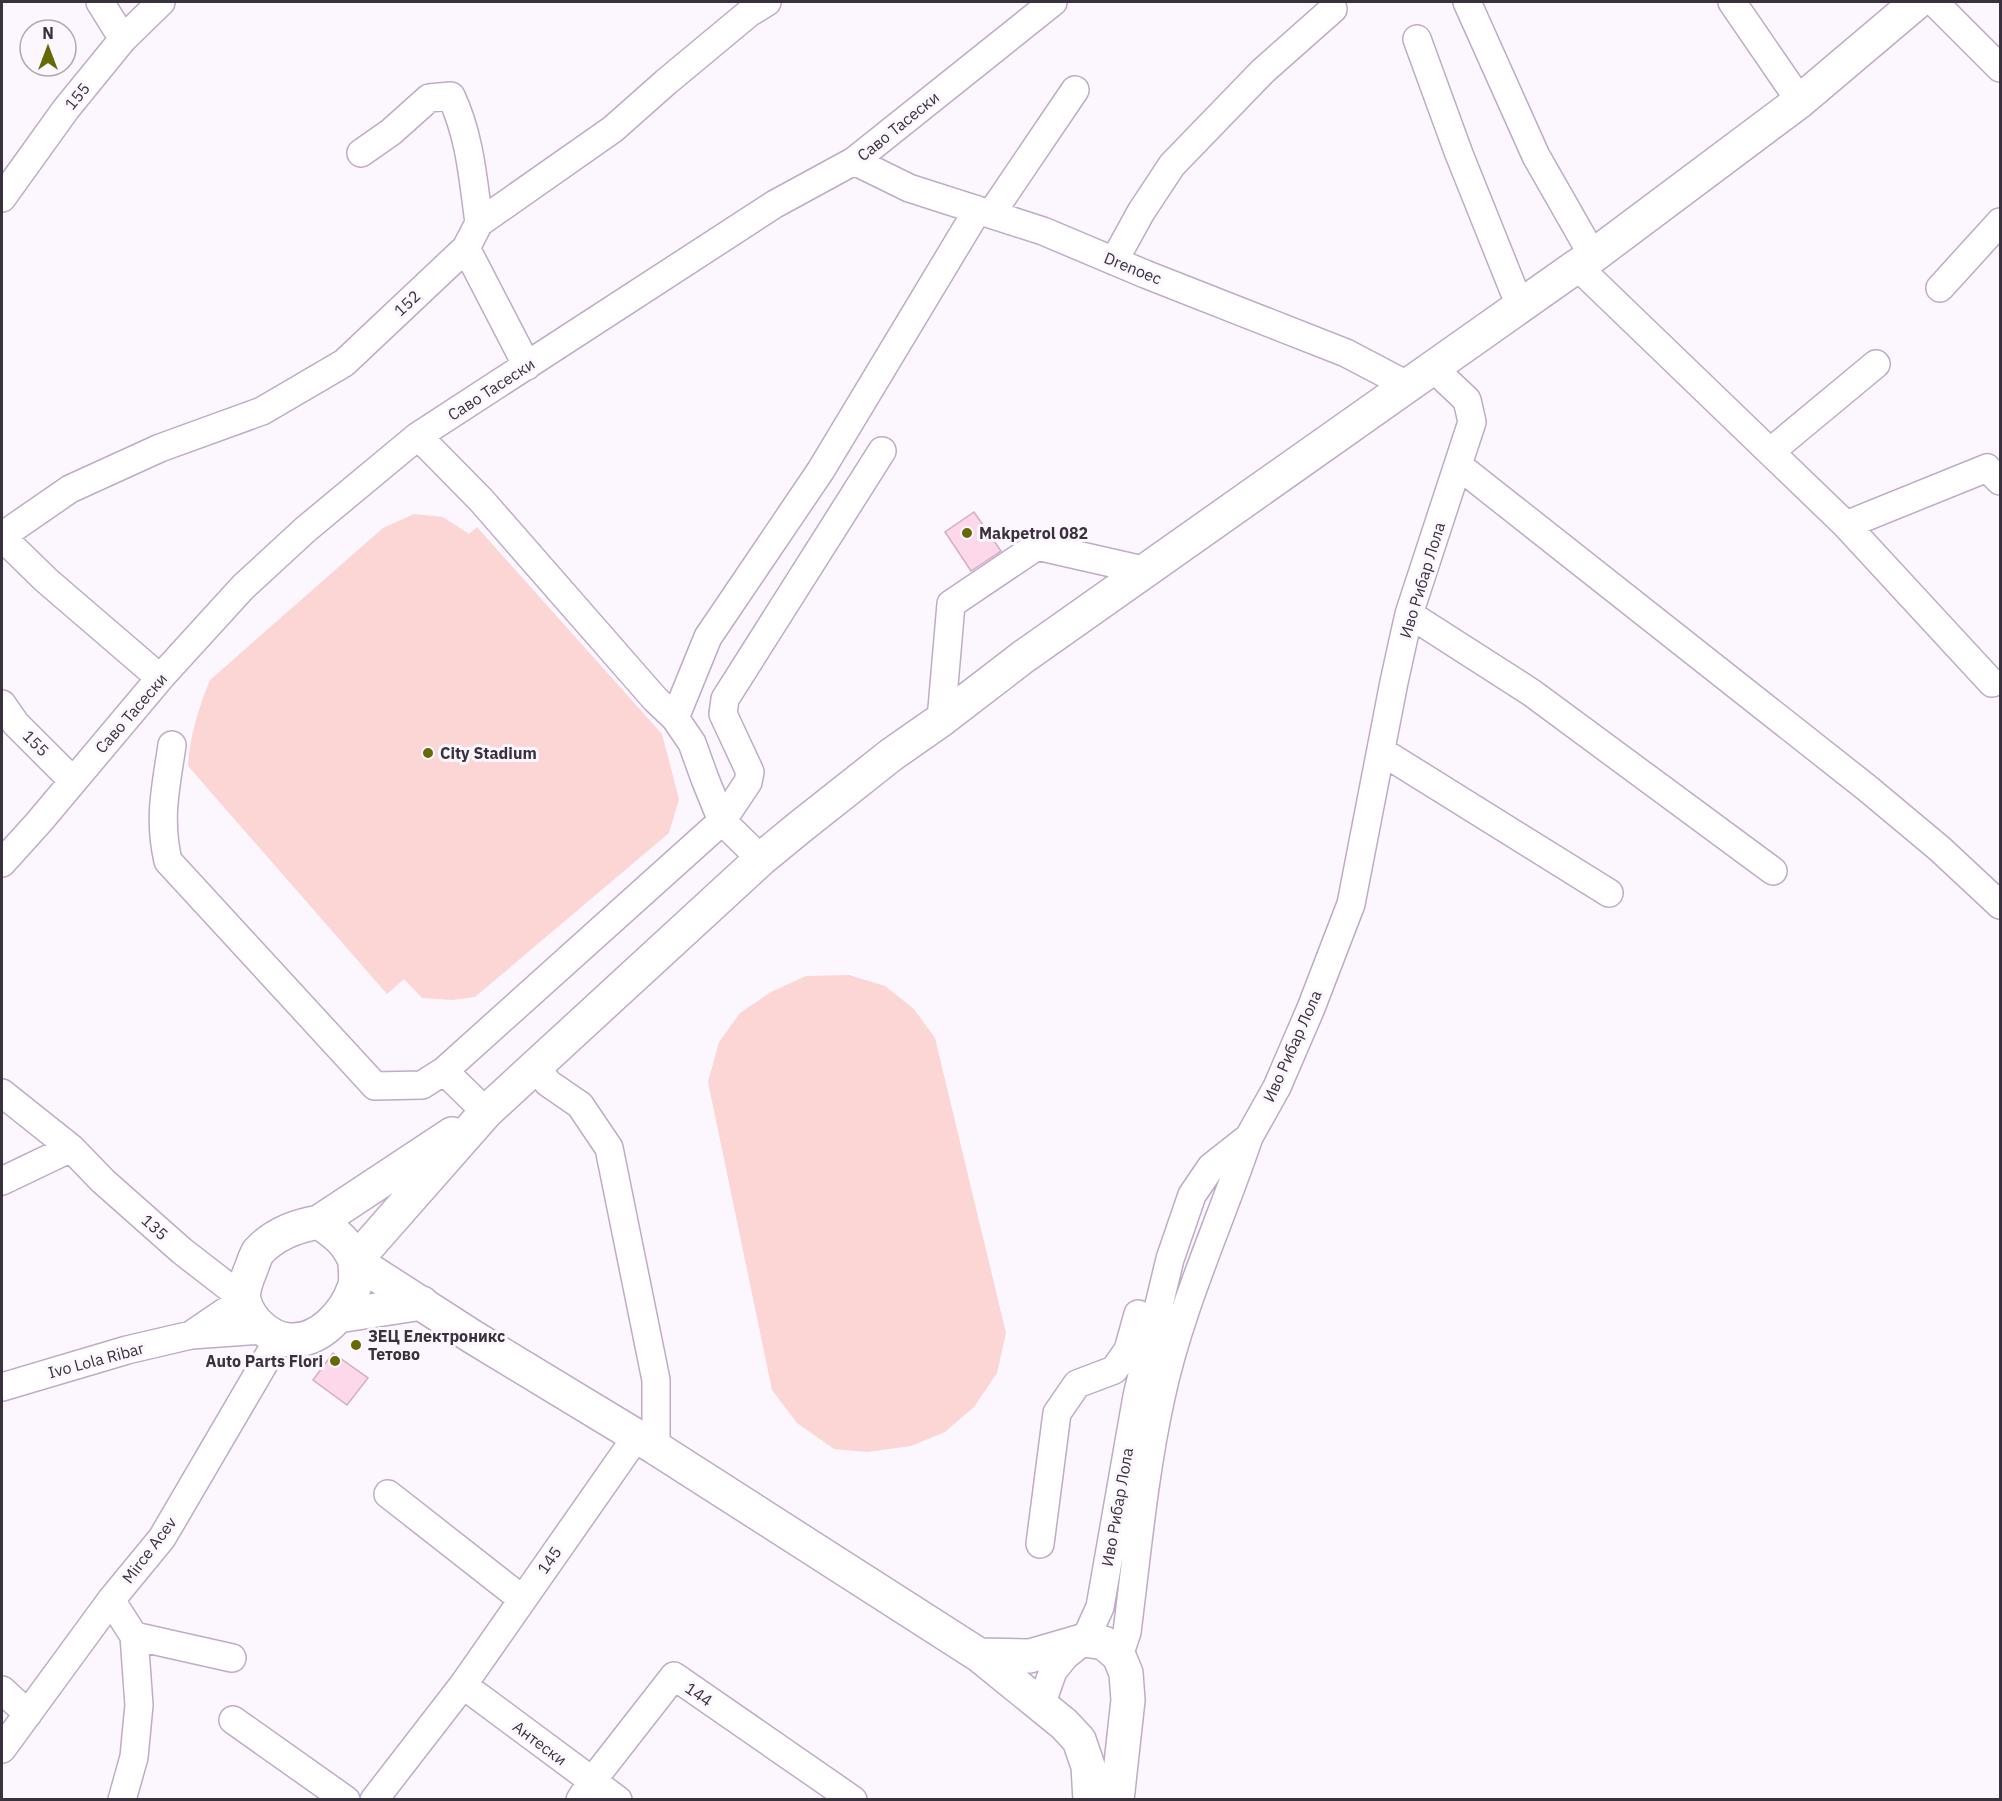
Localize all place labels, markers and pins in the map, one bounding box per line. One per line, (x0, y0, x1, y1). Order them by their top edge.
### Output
place label: Makpetrol 082 (979, 523, 1088, 543)
marker: Makpetrol 082 (960, 526, 974, 540)
place label: City Stadium (440, 743, 537, 763)
marker: City Stadium (421, 746, 435, 760)
place label: ЗЕЦ Електроникс Тетово (368, 1326, 505, 1364)
marker: ЗЕЦ Електроникс Тетово (349, 1338, 363, 1352)
place label: Auto Parts Flori (206, 1351, 323, 1371)
marker: Auto Parts Flori (328, 1354, 342, 1368)

